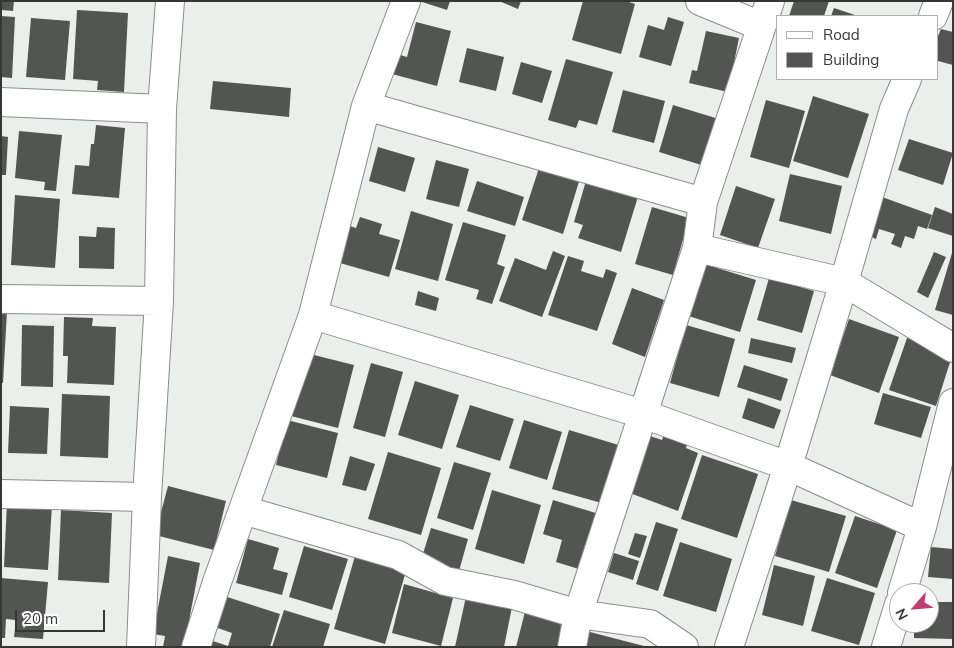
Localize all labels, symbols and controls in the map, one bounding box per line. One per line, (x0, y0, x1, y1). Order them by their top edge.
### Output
legend (776, 15, 939, 80)
text: Road (823, 25, 860, 44)
text: Building (823, 50, 879, 69)
north arrow (889, 583, 939, 633)
scale bar (18, 600, 108, 632)
text: N (891, 606, 912, 623)
text: 20 m (23, 609, 58, 628)

